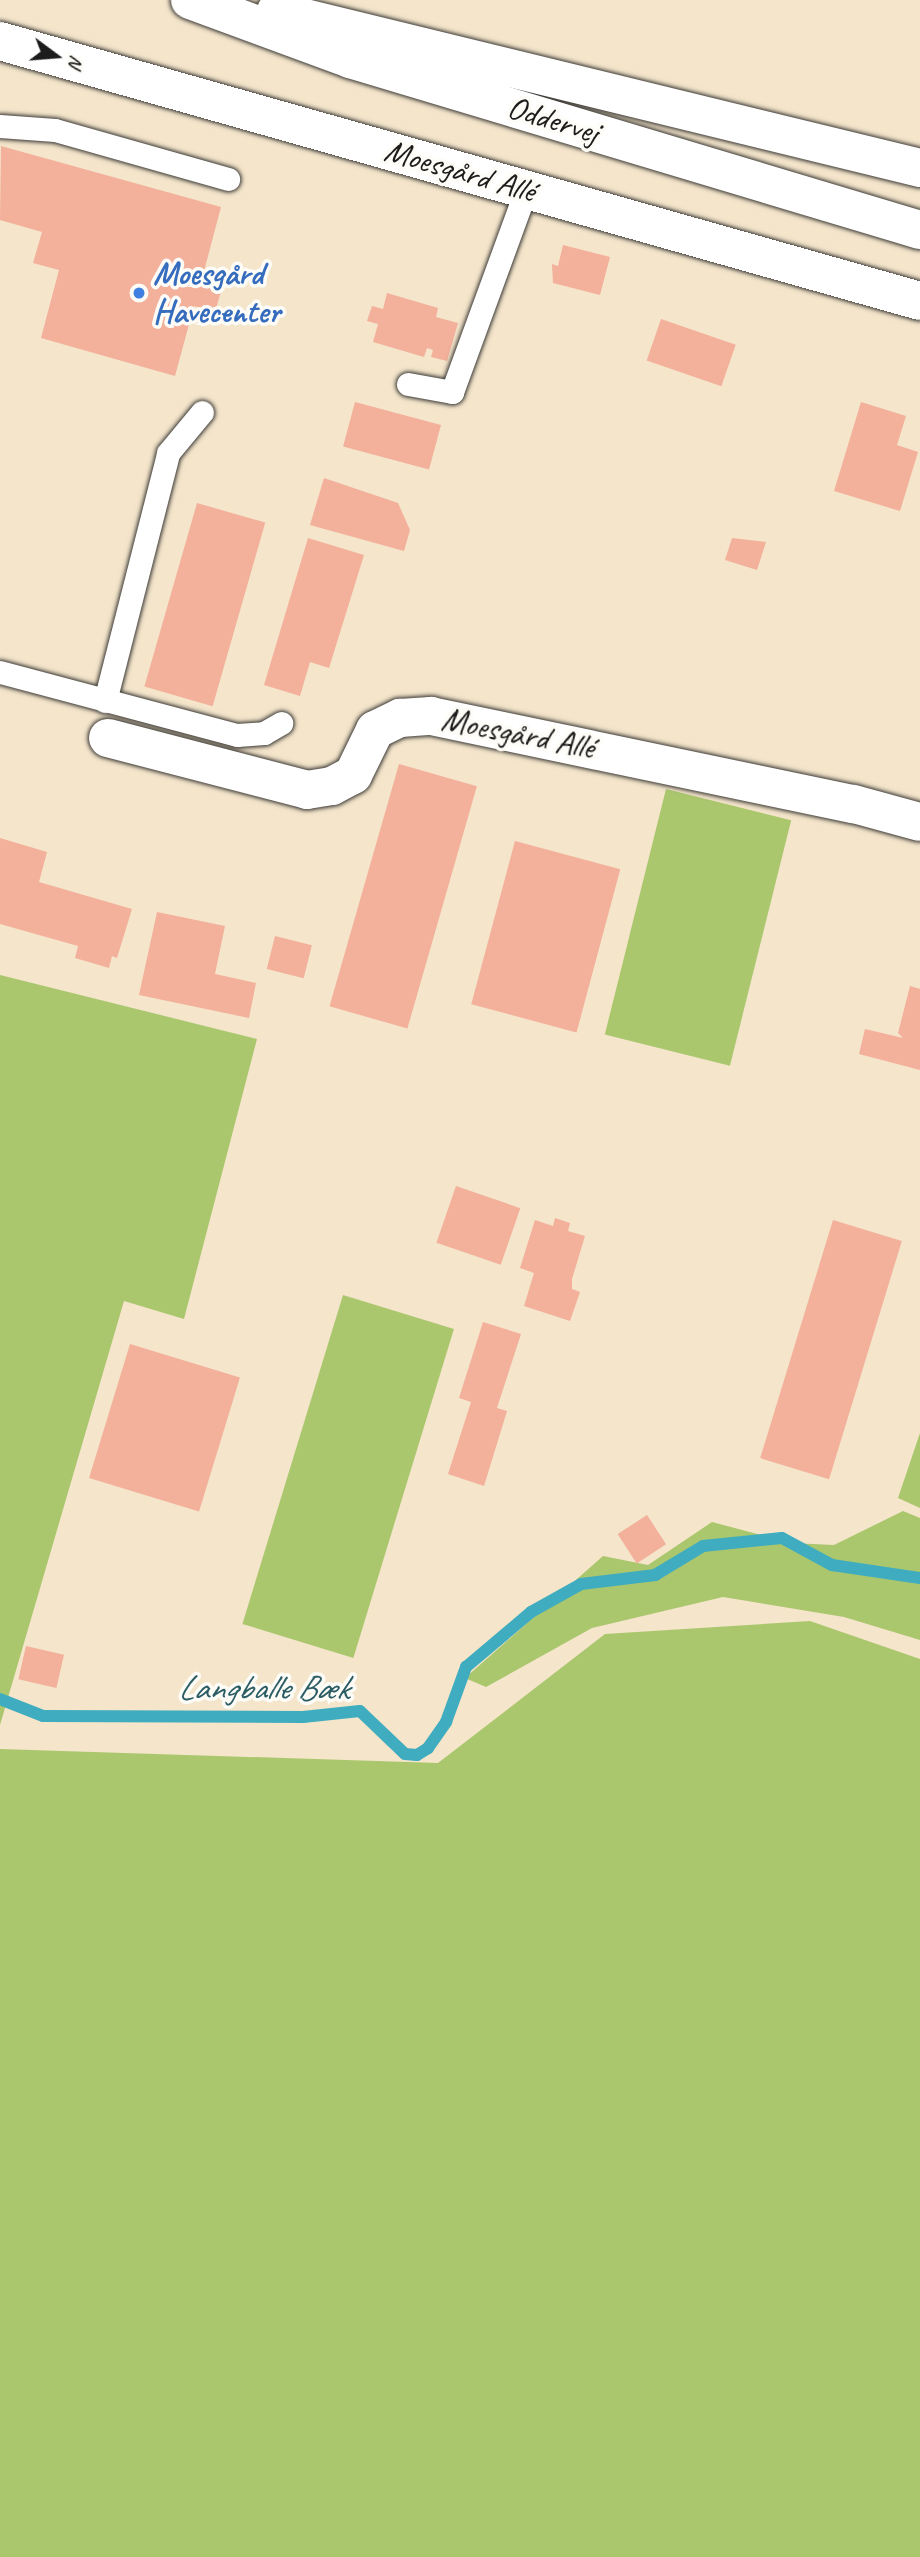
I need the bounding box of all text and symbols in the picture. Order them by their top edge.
north arrow [21,21,91,91]
text: N [63,53,89,71]
street label: Oddervej [503,87,603,153]
street label: Moesgård Allé [380,131,540,211]
place label: Moesgård Havecenter [153,254,280,332]
marker: Moesgård Havecenter [131,285,147,301]
street label: Moesgård Allé [438,700,598,768]
water label: Langballe Bæk [178,1667,348,1709]

